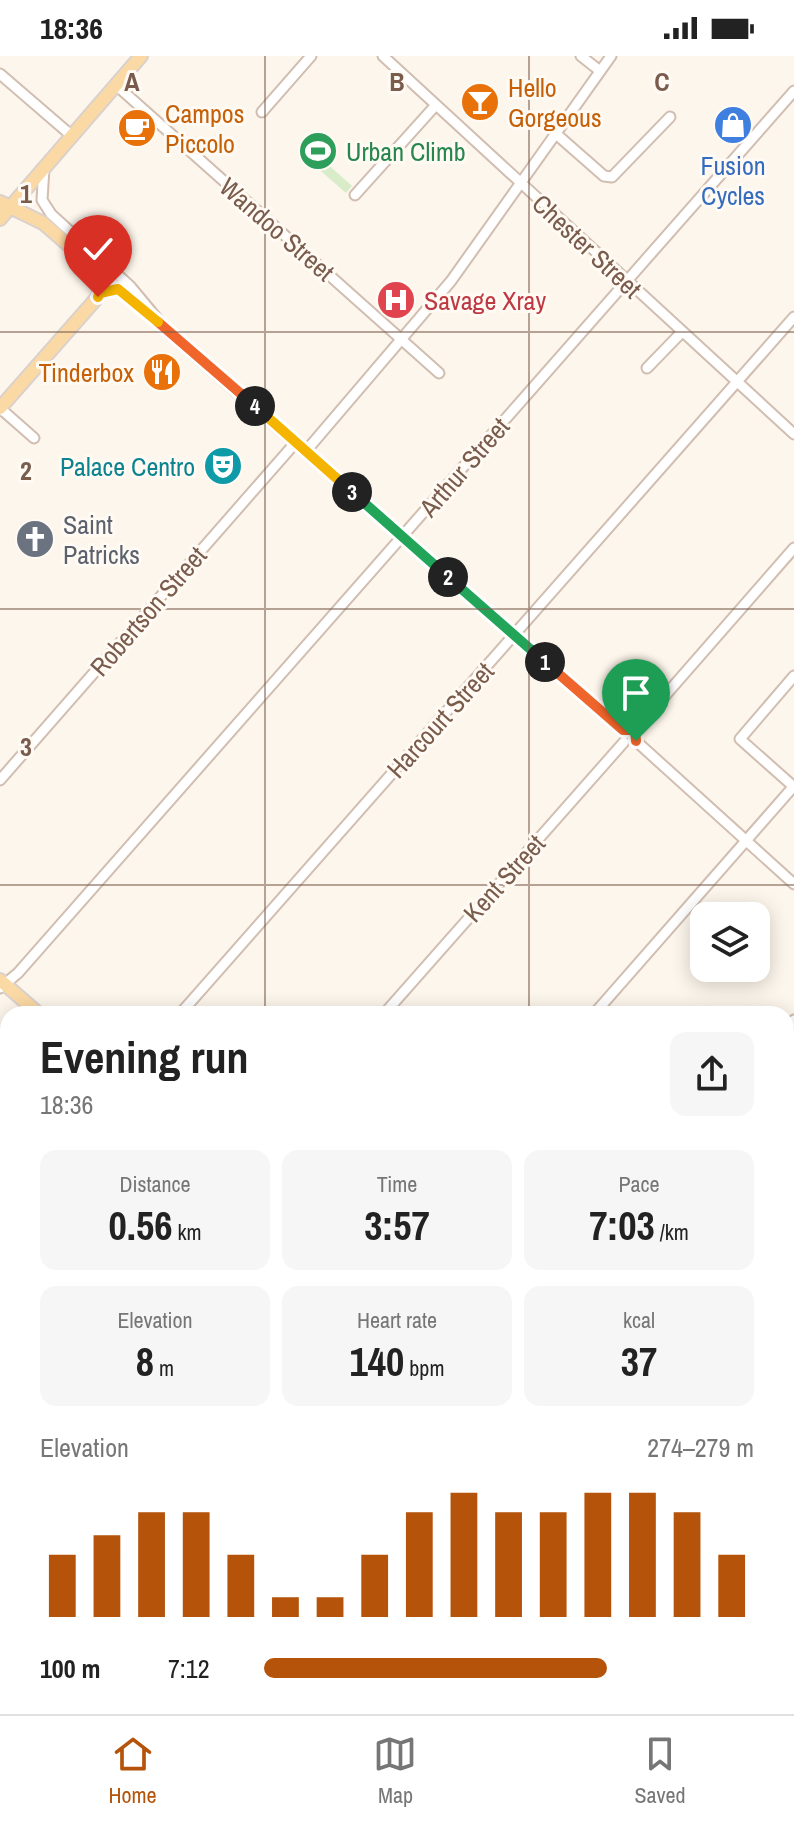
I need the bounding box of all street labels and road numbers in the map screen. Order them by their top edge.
street label: Wandoo Street [212,169,342,289]
street label: Chester Street [525,186,649,306]
street label: Arthur Street [410,410,517,525]
street label: Robertson Street [82,539,214,683]
street label: Harcourt Street [379,655,501,785]
street label: Kent Street [455,827,553,929]

